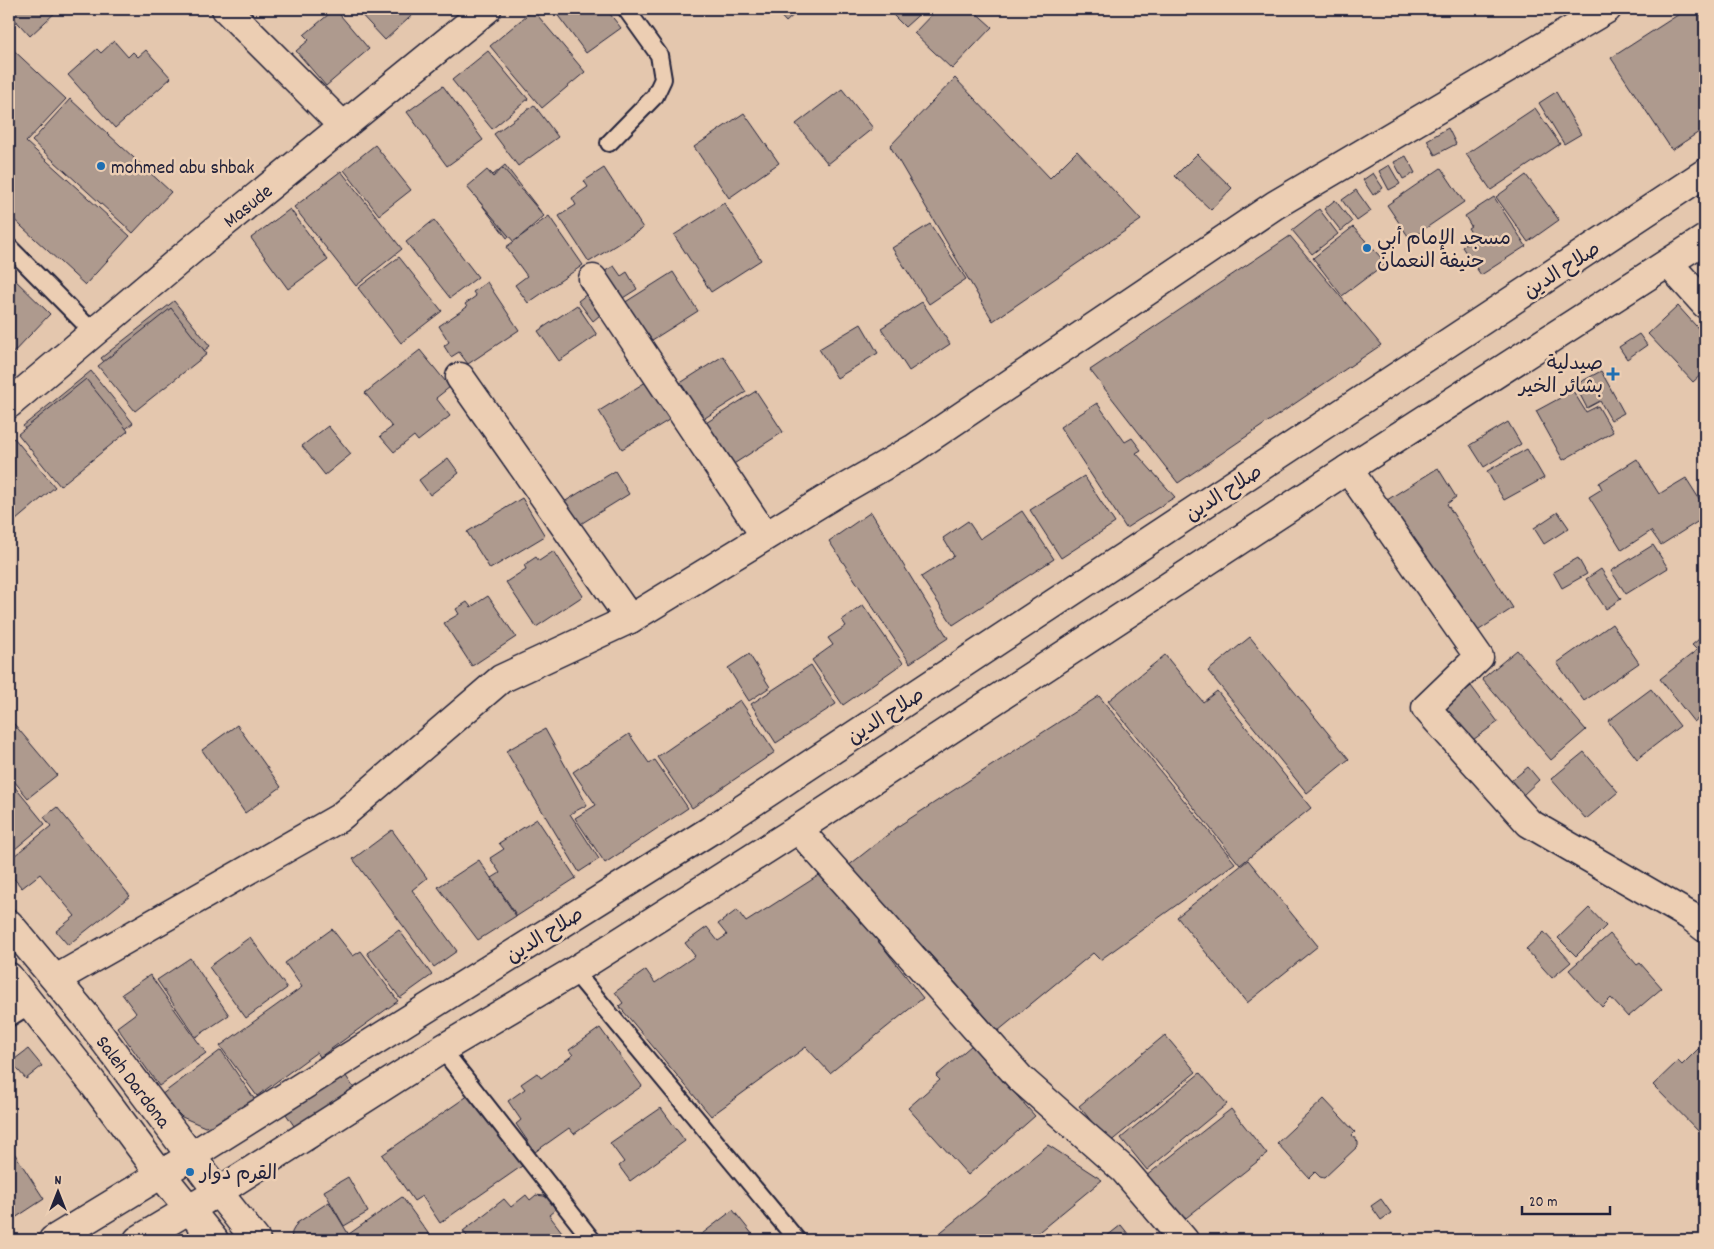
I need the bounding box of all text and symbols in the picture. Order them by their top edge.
place label: mohmed abu shbak [111,155,254,183]
marker: mohmed abu shbak [95,160,107,172]
street label: Masude [218,179,280,236]
place label: مسجد الإمام أبي حنيفة النعمان [1377,226,1511,277]
street label: صلاح الدين [1519,236,1607,307]
marker: مسجد الإمام أبي حنيفة النعمان [1361,242,1373,254]
place label: صيدلية بشائر الخير [1517,351,1603,402]
marker: صيدلية بشائر الخير [1607,368,1619,380]
street label: صلاح الدين [1181,459,1269,530]
street label: صلاح الدين [843,682,931,753]
street label: صلاح الدين [501,902,590,971]
street label: Saleh Dardona [87,1031,176,1135]
place label: القرم دوار [198,1161,277,1189]
north arrow [32,1166,82,1216]
marker: القرم دوار [184,1166,196,1178]
text: N [55,1171,62,1191]
scale bar [1522,1184,1609,1216]
text: 20 m [1529,1192,1557,1214]

